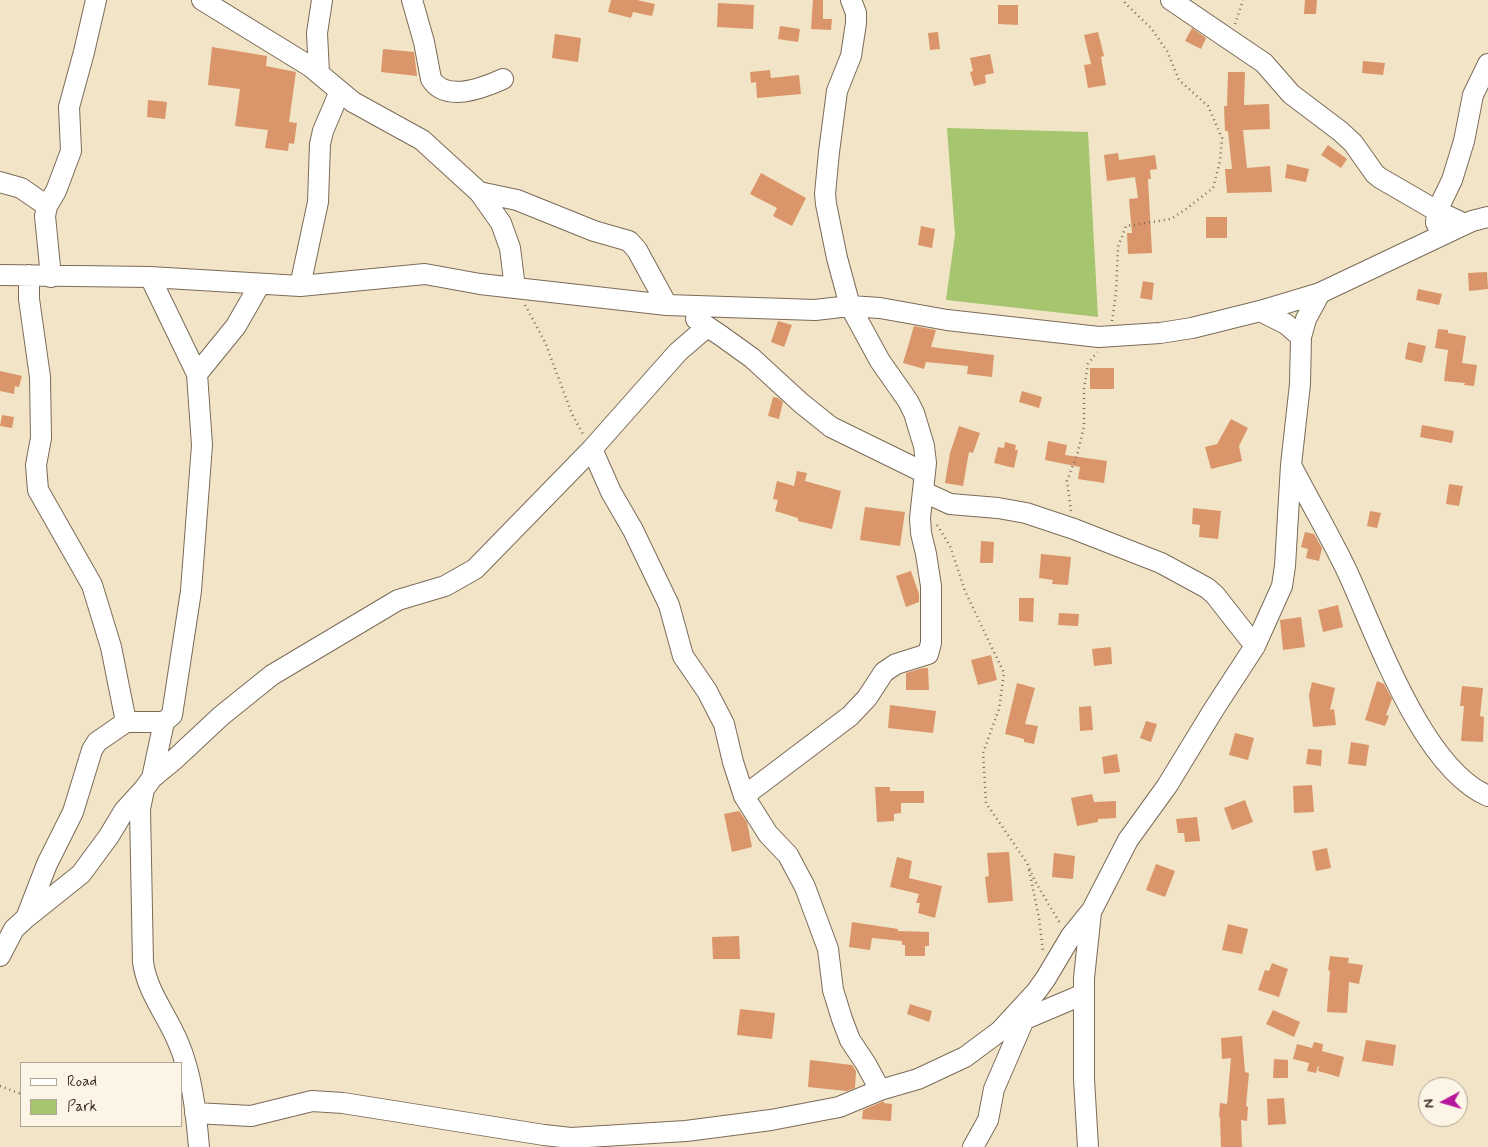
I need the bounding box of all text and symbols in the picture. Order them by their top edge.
legend [20,1062,182,1127]
text: Road [67,1072,97,1092]
north arrow [1418,1077,1468,1127]
text: Park [67,1097,97,1117]
text: N [1420,1098,1439,1109]

